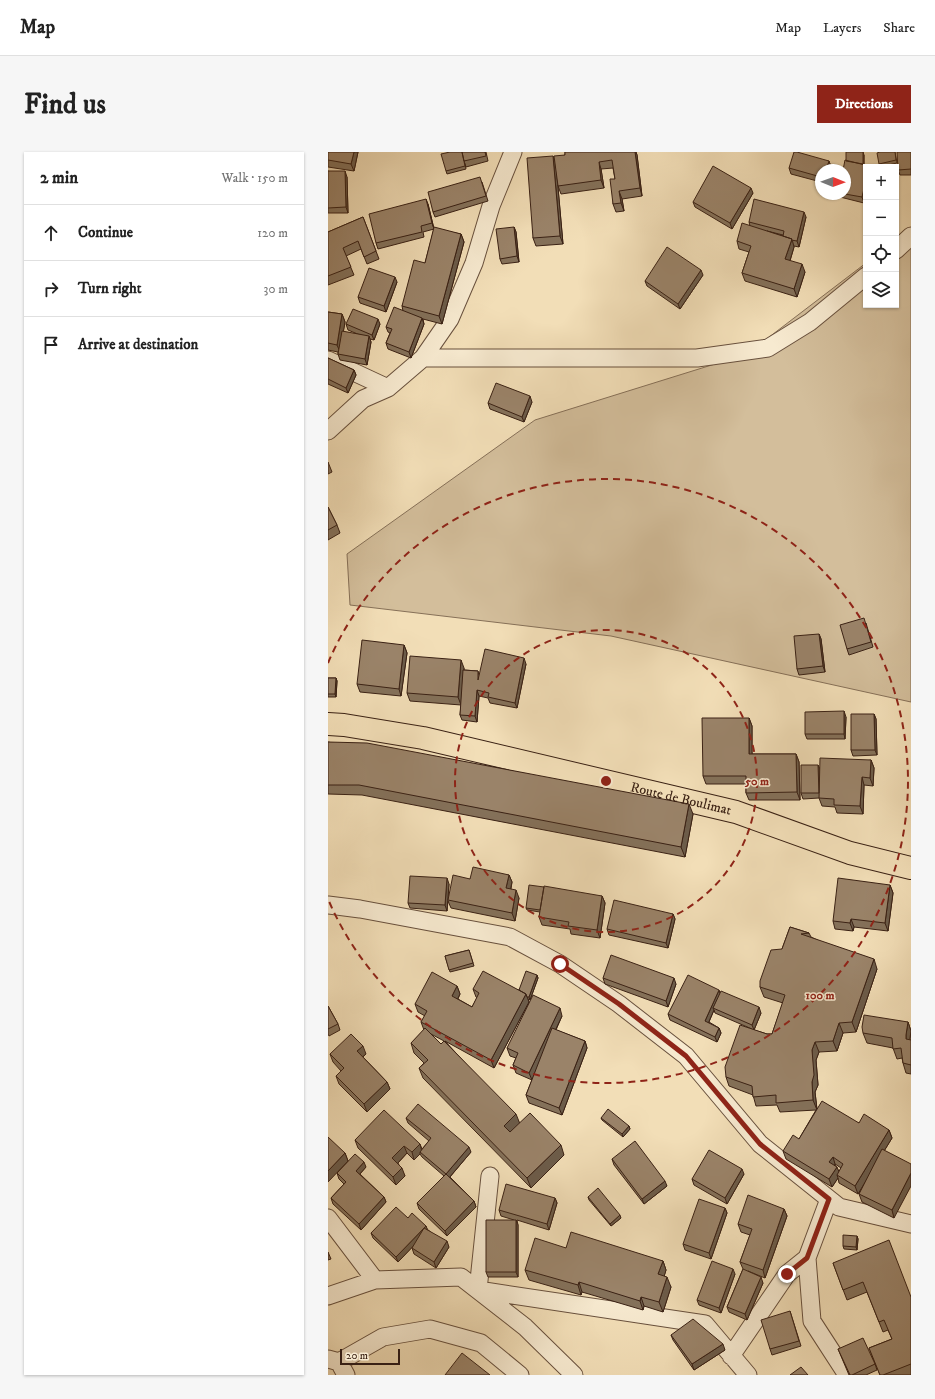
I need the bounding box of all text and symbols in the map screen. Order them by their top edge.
text: Map [20,16,55,39]
text: Map [775,19,801,37]
text: Layers [823,19,861,37]
text: Share [883,19,915,37]
button: Directions [817,85,911,123]
text: Find us [24,87,106,122]
north arrow [815,164,851,200]
map controls [863,164,899,308]
button: + [863,164,899,200]
text: 2 min [40,167,78,189]
text: Walk · 150 m [222,170,288,186]
button: − [863,200,899,236]
icon: ahead [40,222,62,244]
text: Continue [78,223,133,242]
text: 120 m [257,225,288,241]
button: locate [863,236,899,272]
button: layers [863,272,899,308]
icon: right [40,278,62,300]
text: Turn right [78,279,141,298]
text: 30 m [264,281,288,297]
icon: arrive [40,334,62,356]
text: Arrive at destination [78,335,198,354]
centre of rings [599,774,613,788]
text: 50 m [744,774,769,789]
street label: Route de Boulimat [629,778,734,820]
route start [551,955,569,973]
text: 100 m [806,988,834,1003]
route end [778,1265,796,1283]
scale bar [340,1347,400,1366]
text: 20 m [346,1349,368,1363]

